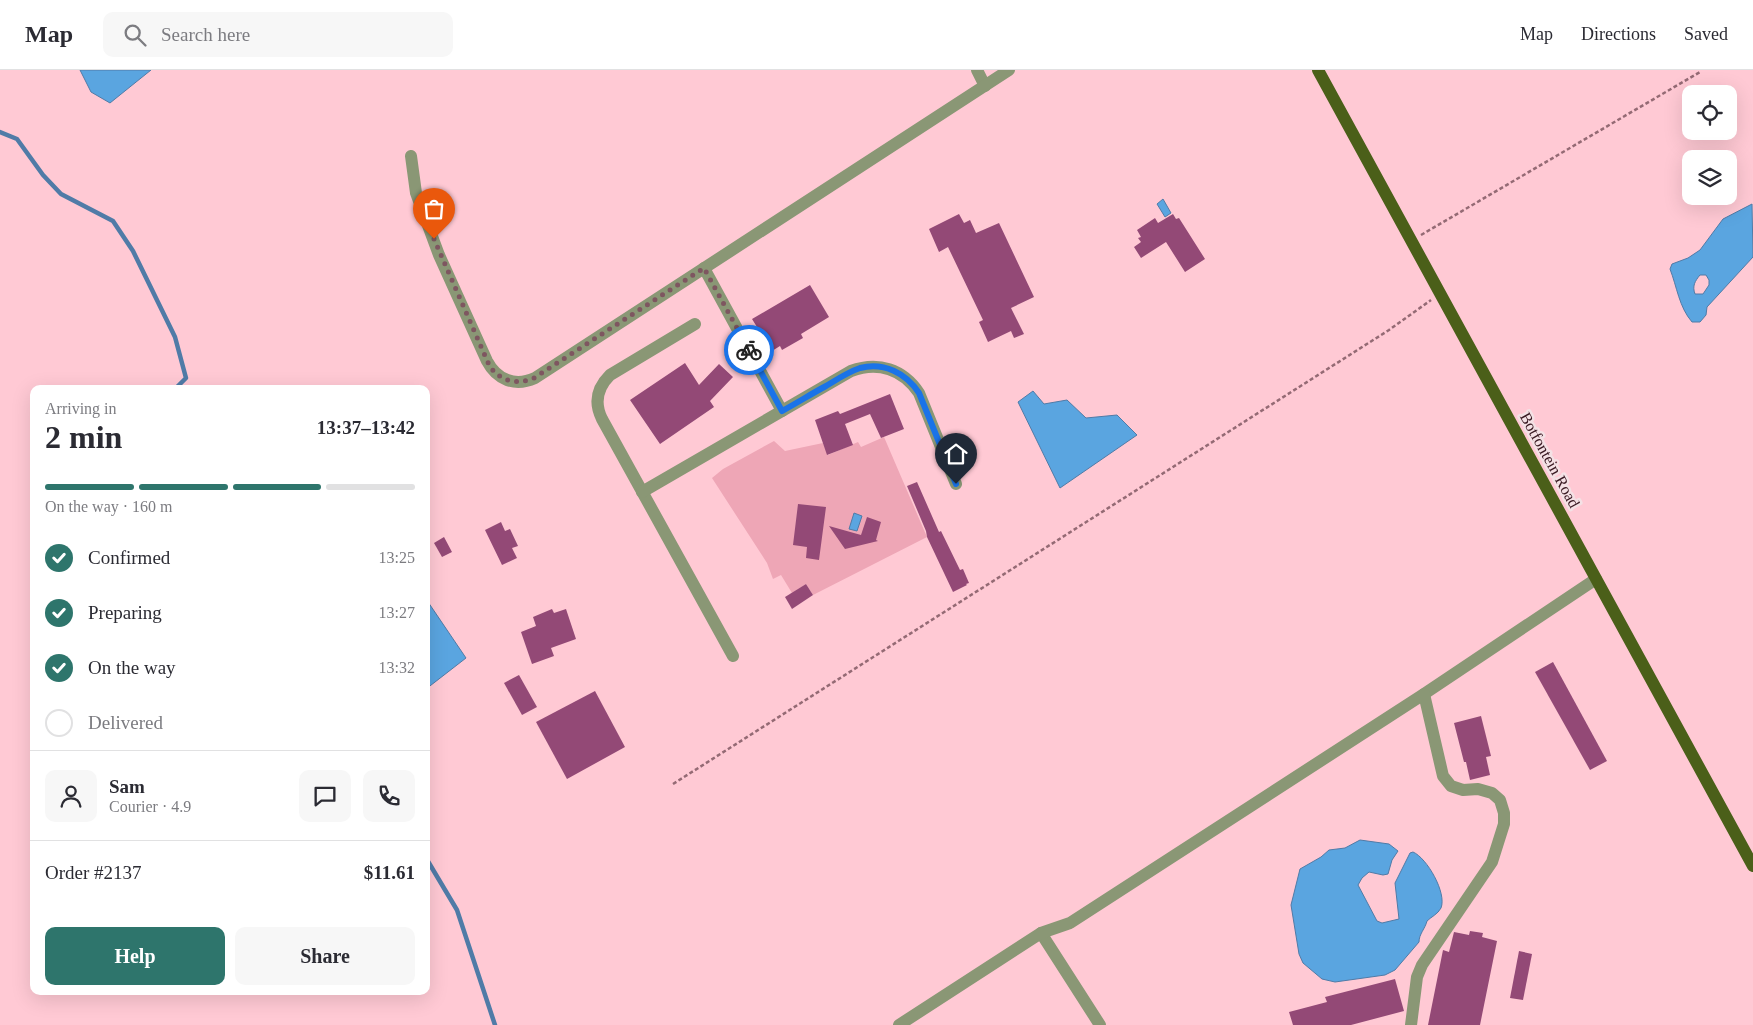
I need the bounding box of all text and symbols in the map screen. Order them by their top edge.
search box [103,12,453,57]
text: Map [25,21,73,47]
icon: search [121,21,149,49]
text: Search here [161,24,250,45]
text: Map [1520,24,1553,44]
text: Directions [1581,24,1656,44]
text: Saved [1684,24,1728,44]
map controls [1682,85,1737,205]
button: locate [1682,85,1737,140]
button: layers [1682,150,1737,205]
pin [413,188,455,239]
icon: bag [420,195,448,223]
courier [724,325,774,375]
icon: bike [735,336,763,364]
text: Arriving in [45,400,117,417]
street label: Botfontein Road [1517,409,1583,511]
text: 13:37–13:42 [317,417,415,438]
text: 2 min [45,419,122,455]
pin [935,433,977,484]
icon: home [942,440,970,468]
text: On the way · 160 m [45,498,173,515]
icon: check [45,544,73,572]
text: Confirmed [88,547,170,568]
text: 13:25 [379,549,415,566]
icon: check [45,599,73,627]
text: Preparing [88,602,162,623]
text: 13:27 [379,604,415,621]
icon: check [45,654,73,682]
text: On the way [88,657,176,678]
text: 13:32 [379,659,415,676]
text: Delivered [88,712,163,733]
button: person [45,770,97,822]
button: chat [299,770,351,822]
button: phone [363,770,415,822]
text: Sam [109,776,145,797]
text: Courier · 4.9 [109,798,191,815]
text: Order #2137 [45,862,142,883]
text: $11.61 [364,862,415,883]
button: Help [45,927,225,985]
button: Share [235,927,415,985]

